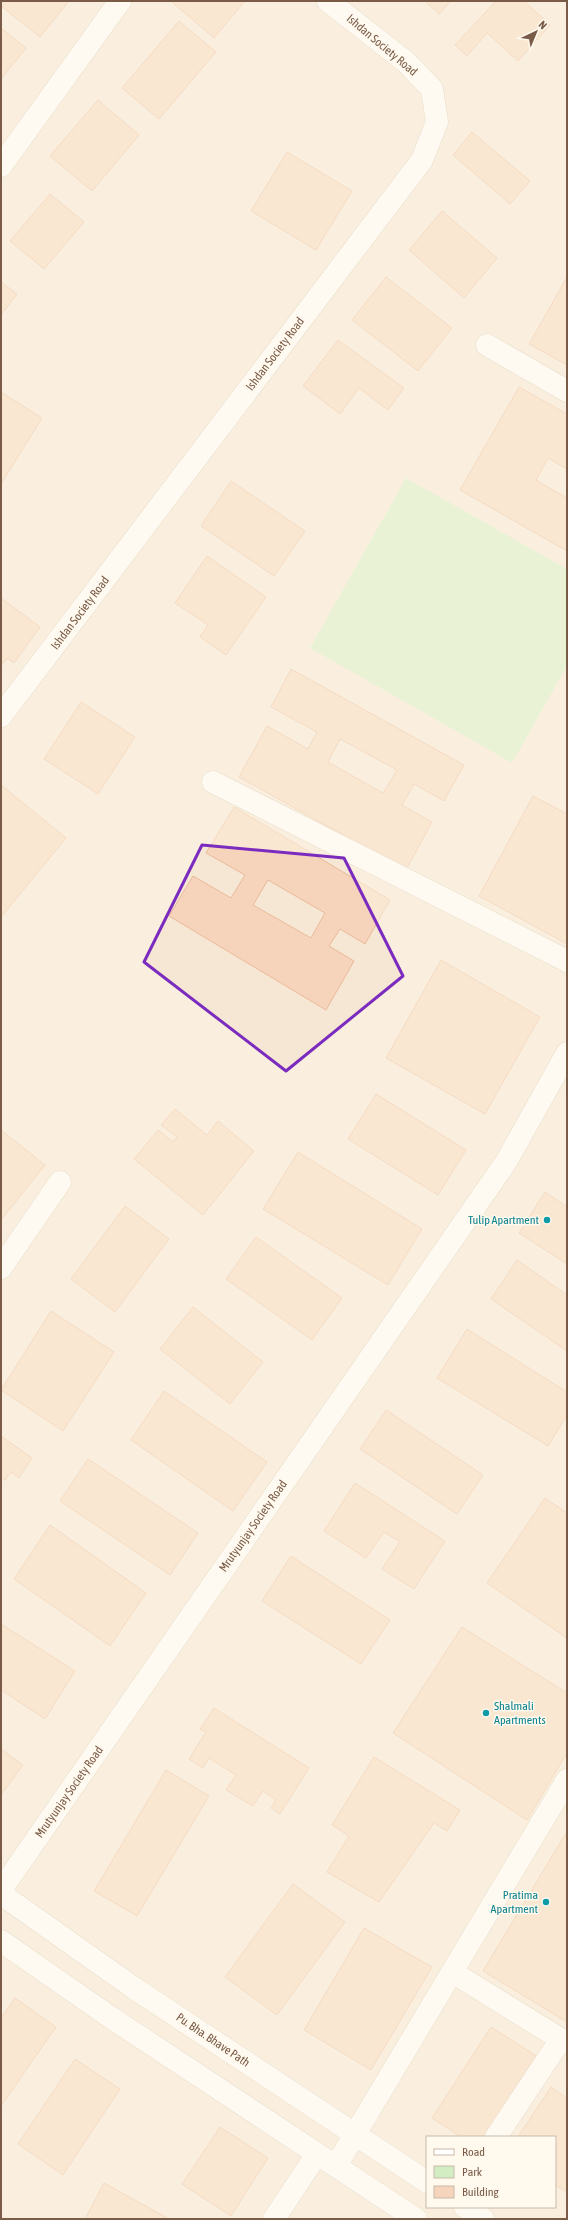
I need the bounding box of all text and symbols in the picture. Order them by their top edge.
street label: Ishdan Society Road [344,11,420,79]
north arrow [516,12,556,52]
text: N [536,18,549,31]
street label: Ishdan Society Road [243,315,307,393]
street label: Ishdan Society Road [48,574,112,652]
place label: Tulip Apartment [468,1213,540,1227]
marker: Tulip Apartment [542,1215,552,1225]
street label: Mrutyunjay Society Road [216,1478,290,1574]
place label: Shalmali Apartments [494,1699,546,1727]
marker: Shalmali Apartments [481,1708,491,1718]
street label: Mrutyunjay Society Road [32,1744,106,1840]
place label: Pratima Apartment [491,1888,539,1916]
marker: Pratima Apartment [541,1897,551,1907]
street label: Pu. Bha. Bhave Path [174,2010,252,2070]
legend [426,2136,556,2208]
text: Road [462,2145,485,2159]
text: Park [462,2165,483,2179]
text: Building [462,2185,500,2199]

